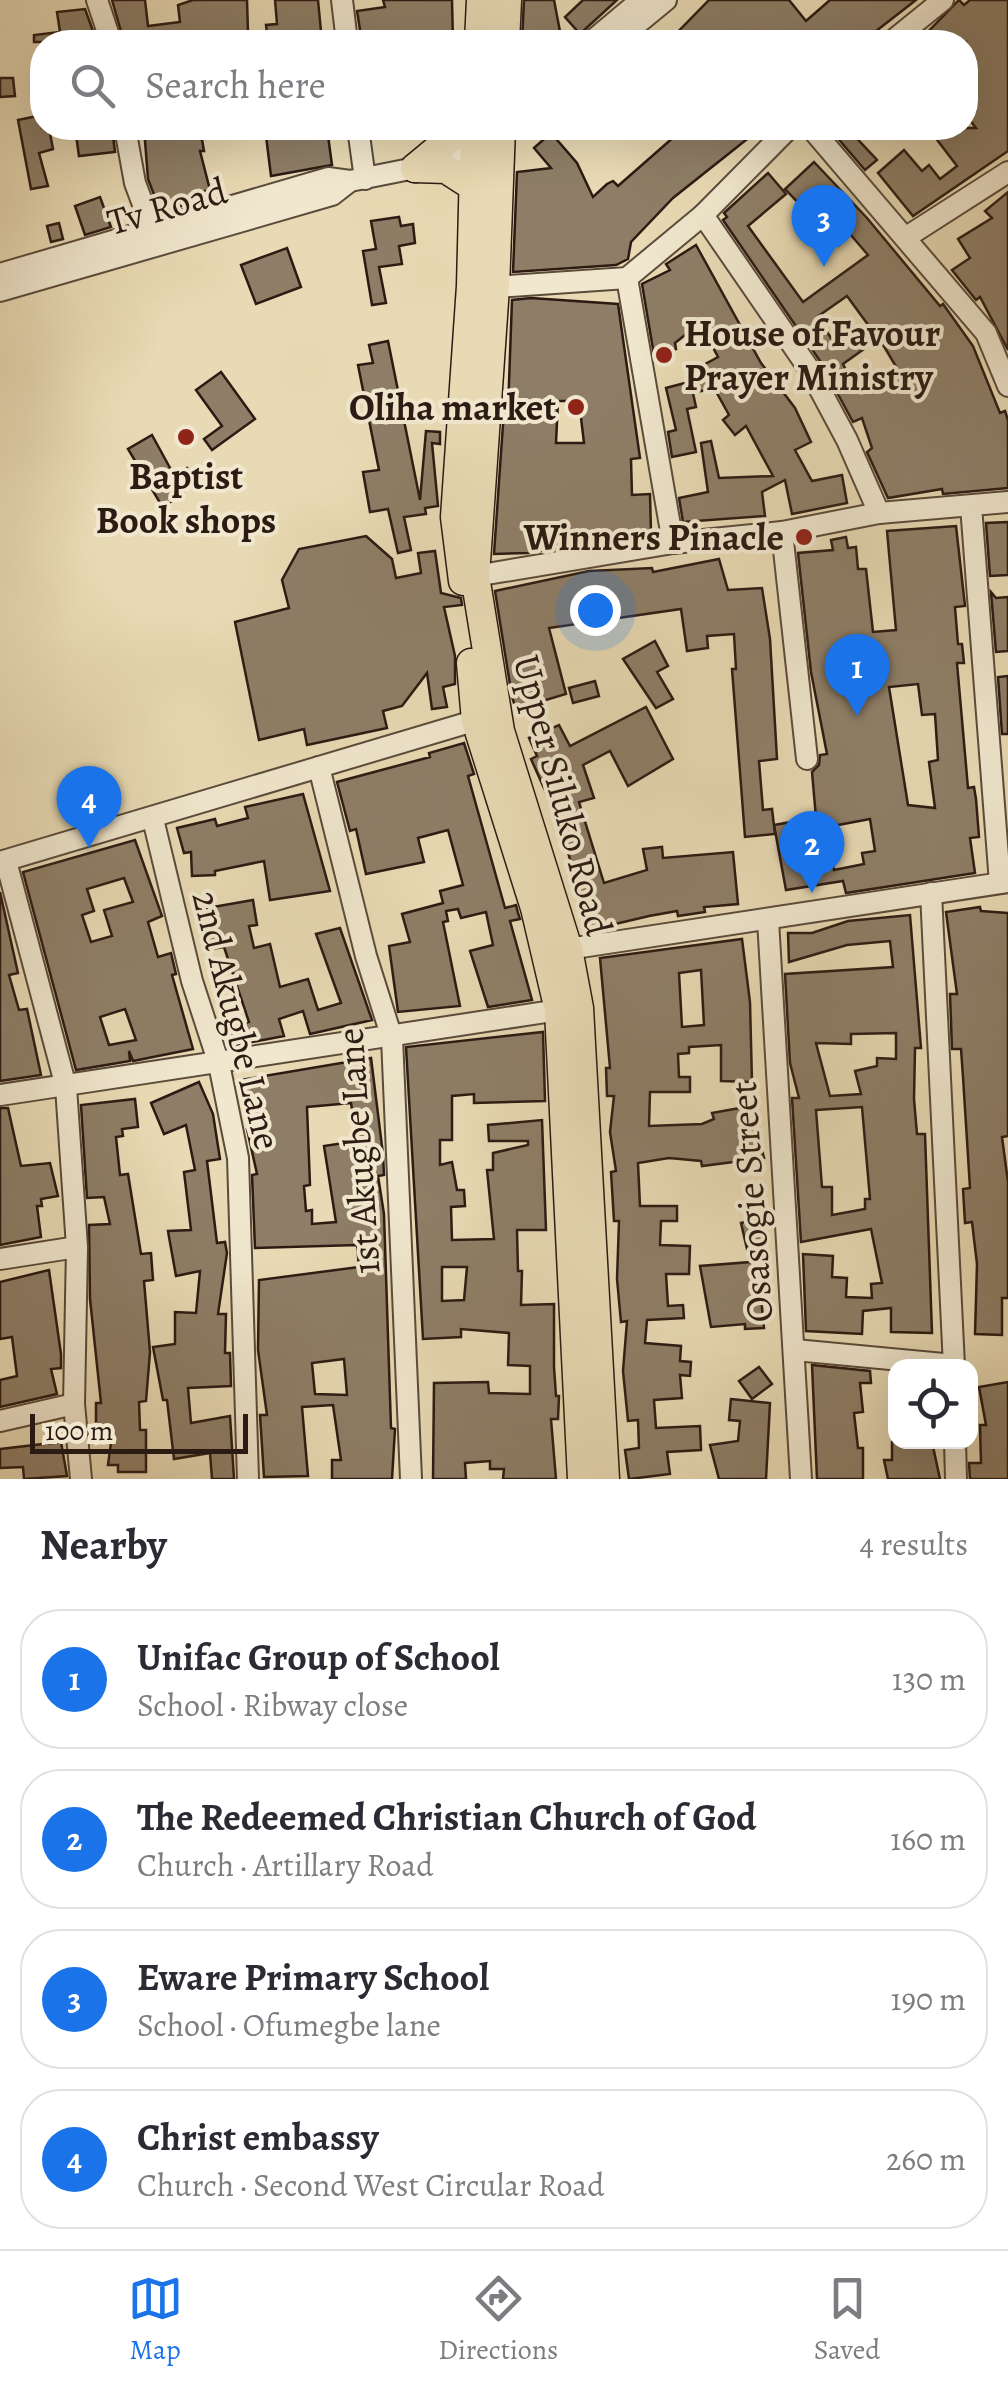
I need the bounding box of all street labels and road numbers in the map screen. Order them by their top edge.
street label: Tv Road [101,164,234,248]
street label: Upper Siluko Road [501,649,626,942]
street label: 2nd Akugbe Lane [180,885,294,1155]
street label: 1st Akugbe Lane [323,1026,393,1276]
street label: Osasogie Street [717,1080,785,1324]

